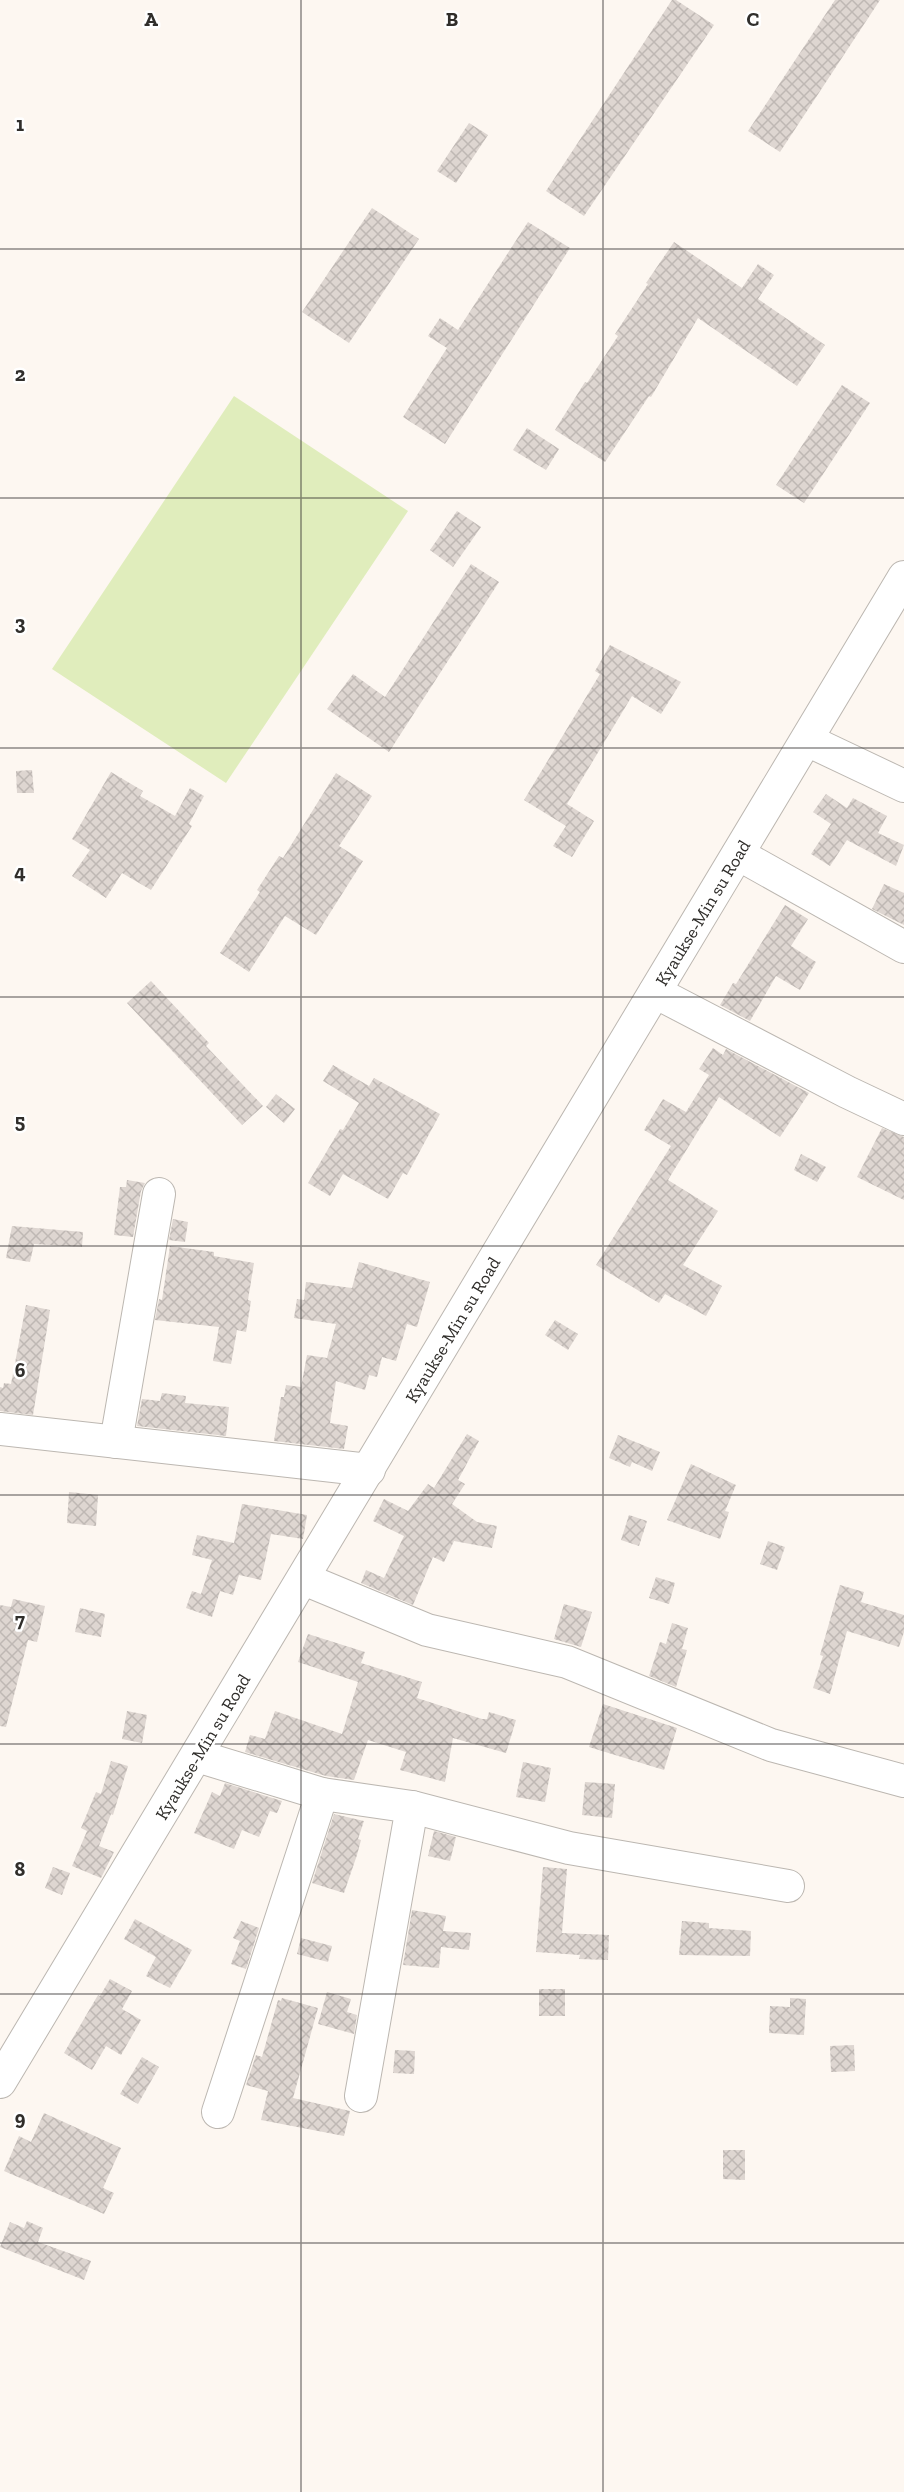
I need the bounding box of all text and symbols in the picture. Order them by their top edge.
text: A [144,7,158,31]
text: B [446,7,458,31]
text: C [747,7,760,31]
text: 1 [16,112,24,136]
text: 2 [15,362,26,386]
text: 3 [15,611,26,635]
street label: Kyaukse-Min su Road [651,836,755,990]
text: 4 [14,860,26,884]
text: 5 [15,1109,25,1133]
street label: Kyaukse-Min su Road [401,1253,505,1407]
text: 6 [15,1358,26,1382]
text: 7 [15,1608,25,1632]
street label: Kyaukse-Min su Road [151,1670,255,1824]
text: 8 [15,1857,26,1881]
text: 9 [15,2106,26,2130]

